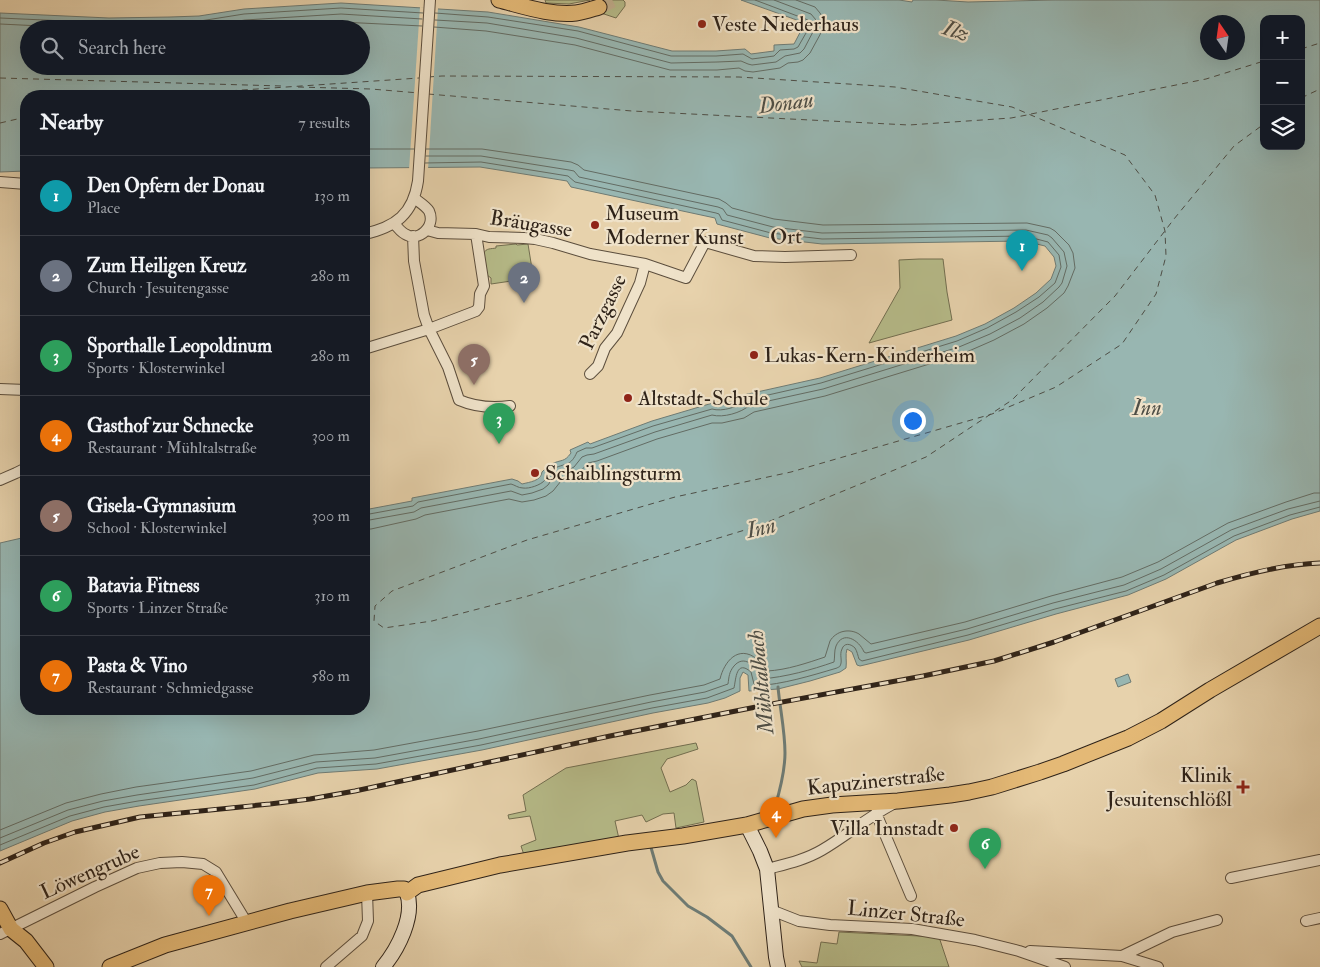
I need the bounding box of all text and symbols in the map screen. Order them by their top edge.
place label: Veste Niederhaus [712,11,859,38]
water label: Ilz [938,13,973,48]
north arrow [1200,15,1245,60]
map controls [1260,15,1305,150]
button: + [1260,15,1305,60]
marker: Veste Niederhaus [696,18,708,30]
search box [20,20,370,75]
icon: search [38,34,66,62]
text: Search here [78,36,166,60]
button: − [1260,60,1305,105]
water label: Donau [756,86,815,120]
button: layers [1260,105,1305,150]
text: Nearby [40,109,103,136]
text: 7 results [298,113,350,133]
text: Den Opfern der Donau [87,174,265,198]
text: 1 [53,186,59,206]
text: 130 m [314,186,350,206]
text: Place [87,198,120,218]
place label: Museum Moderner Kunst [605,200,744,251]
street label: Bräugasse [488,204,574,244]
marker: Museum Moderner Kunst [589,219,601,231]
street label: Ort [770,223,802,251]
pin: 1 [1006,230,1038,271]
text: Zum Heiligen Kreuz [87,254,246,278]
pin: 2 [508,262,540,303]
text: 2 [52,266,60,286]
text: 280 m [310,266,350,286]
street label: Parzgasse [573,270,633,354]
text: Church · Jesuitengasse [87,278,229,298]
text: Sporthalle Leopoldinum [87,334,272,358]
place label: Lukas-Kern-Kinderheim [764,342,975,369]
pin: 5 [458,344,490,385]
text: 3 [53,346,59,366]
text: 280 m [310,346,350,366]
marker: Lukas-Kern-Kinderheim [748,349,760,361]
text: Sports · Klosterwinkel [87,358,225,378]
place label: Altstadt-Schule [637,385,768,412]
marker: Altstadt-Schule [622,392,634,404]
water label: Inn [1131,394,1162,422]
pin: 3 [483,403,515,444]
your location [900,408,926,434]
text: Gasthof zur Schnecke [87,414,253,438]
text: 4 [52,426,60,446]
text: 300 m [312,426,350,446]
text: Restaurant · Mühltalstraße [87,438,257,458]
place label: Schaiblingsturm [545,460,682,487]
marker: Schaiblingsturm [529,467,541,479]
text: Gisela-Gymnasium [87,494,236,518]
text: 5 [52,506,60,526]
text: 300 m [312,506,350,526]
water label: Inn [743,511,778,545]
text: School · Klosterwinkel [87,518,227,538]
text: Batavia Fitness [87,574,200,598]
text: 6 [52,586,60,606]
text: 310 m [314,586,350,606]
text: Sports · Linzer Straße [87,598,228,618]
water label: Mühltalbach [742,629,781,737]
text: Pasta & Vino [87,654,187,678]
text: 7 [52,666,60,686]
text: 580 m [311,666,350,686]
text: Restaurant · Schmiedgasse [87,678,253,698]
street label: Kapuzinerstraße [806,760,946,802]
place label: Klinik Jesuitenschlößl [1105,762,1233,813]
marker: Klinik Jesuitenschlößl [1236,780,1250,794]
pin: 4 [760,797,792,838]
place label: Villa Innstadt [830,815,944,842]
marker: Villa Innstadt [948,822,960,834]
pin: 6 [969,828,1001,869]
street label: Löwengrube [36,838,144,906]
pin: 7 [193,875,225,916]
street label: Linzer Straße [846,894,966,934]

